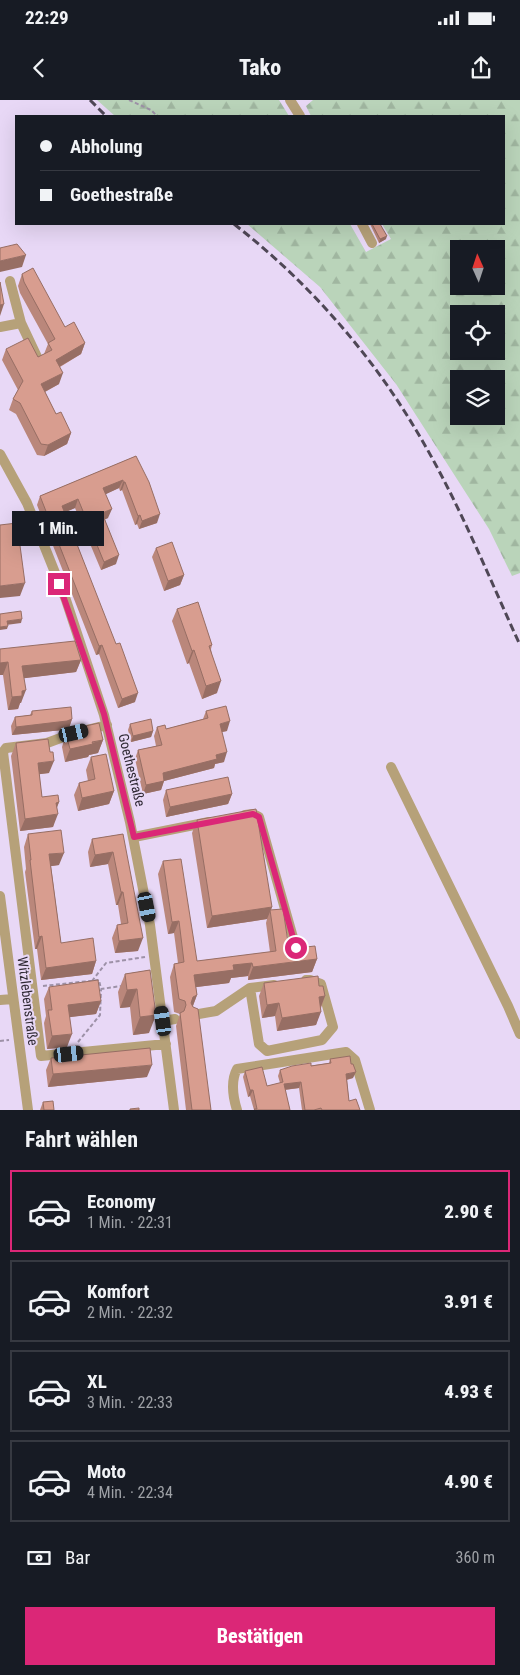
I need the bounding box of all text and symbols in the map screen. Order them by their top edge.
text: 22:29 [25,6,69,29]
icon: back [25,54,53,82]
icon: share [467,54,495,82]
text: Tako [239,55,281,80]
text: Abholung [70,135,143,158]
text: Goethestraße [70,183,173,206]
north arrow [450,240,505,295]
map controls [450,240,505,425]
button: locate [450,305,505,360]
button: layers [450,370,505,425]
callout: 1 Min. [13,512,105,546]
text: 1 Min. [38,519,78,538]
route end [48,573,70,595]
car [57,722,90,744]
street label: Goethestraße [115,732,149,808]
car [136,891,157,923]
route start [285,937,307,959]
street label: Witzlebenstraße [15,956,41,1047]
car [153,1005,172,1037]
car [53,1045,84,1063]
text: Fahrt wählen [25,1127,138,1152]
icon: car [27,1189,72,1234]
text: Economy [87,1190,156,1213]
text: 2.90 € [444,1200,493,1223]
text: 1 Min. · 22:31 [87,1213,173,1232]
icon: car [27,1279,72,1324]
text: Komfort [87,1280,149,1303]
text: 3.91 € [444,1290,493,1313]
text: 2 Min. · 22:32 [87,1303,173,1322]
icon: car [27,1369,72,1414]
text: XL [87,1370,107,1393]
text: 4.93 € [444,1380,493,1403]
text: 3 Min. · 22:33 [87,1393,173,1412]
icon: car [27,1459,72,1504]
text: Moto [87,1460,126,1483]
text: 4.90 € [444,1470,493,1493]
text: 4 Min. · 22:34 [87,1483,173,1502]
icon: cash [25,1544,53,1572]
text: Bar [65,1546,90,1569]
text: 360 m [456,1548,495,1567]
button: Bestätigen [25,1607,495,1665]

